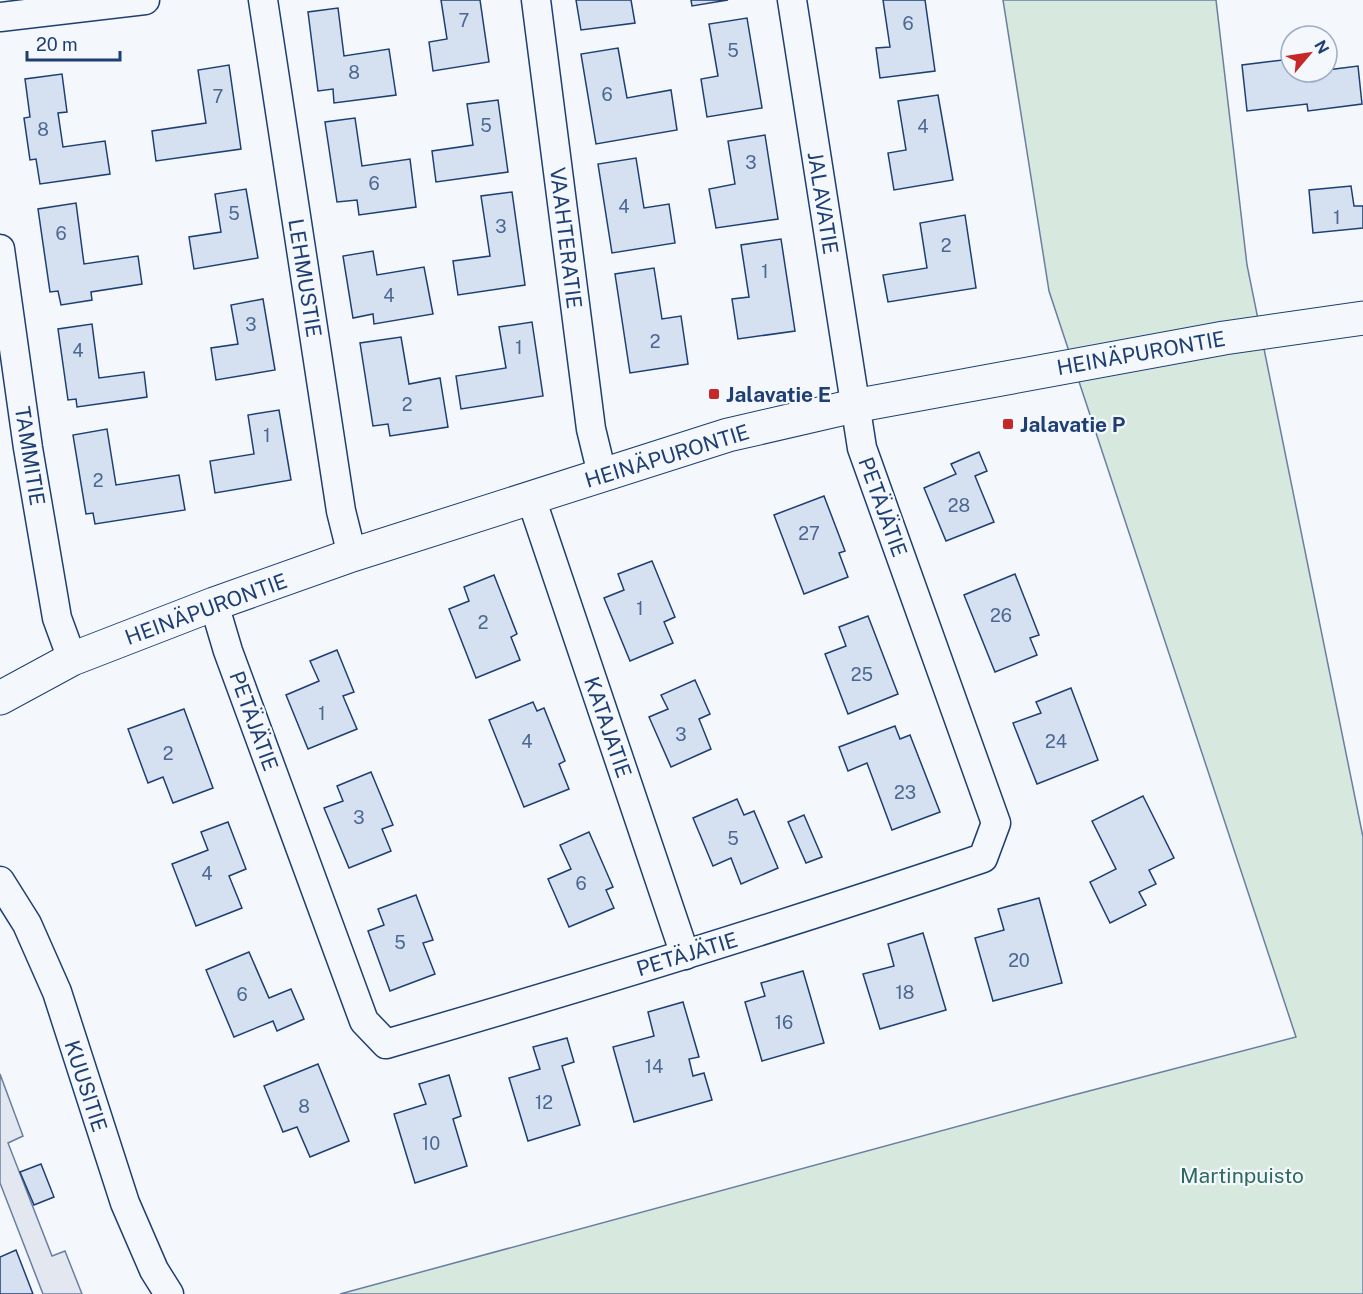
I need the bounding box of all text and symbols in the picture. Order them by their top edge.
house number: 7 [459,10,469,31]
house number: 6 [902,13,914,34]
scale bar [27,24,120,62]
north arrow [1279,24,1339,84]
text: 20 m [36,34,78,55]
text: N [1310,37,1333,57]
house number: 5 [727,40,739,61]
house number: 8 [348,62,360,83]
house number: 6 [601,84,613,105]
house number: 7 [213,86,223,107]
house number: 5 [480,115,492,136]
house number: 4 [917,116,929,137]
house number: 8 [37,119,49,140]
street label: JALAVATIE [803,150,843,256]
house number: 3 [745,152,757,173]
street label: VAAHTERATIE [545,166,587,310]
house number: 6 [368,173,380,194]
house number: 4 [618,196,630,217]
house number: 5 [228,203,240,224]
house number: 1 [1333,207,1341,228]
house number: 3 [495,216,507,237]
street label: LEHMUSTIE [283,217,327,339]
house number: 6 [55,223,67,244]
house number: 2 [941,235,951,256]
house number: 1 [761,261,769,282]
house number: 4 [383,285,395,306]
house number: 3 [245,314,257,335]
street label: HEINÄPURONTIE [1055,326,1227,380]
house number: 2 [650,331,660,352]
house number: 1 [515,337,523,358]
house number: 4 [72,340,84,361]
place label: Jalavatie E [726,382,831,407]
marker: Jalavatie E [707,387,721,401]
house number: 2 [402,394,412,415]
street label: TAMMITIE [10,405,50,507]
place label: Jalavatie P [1020,412,1126,437]
marker: Jalavatie P [1001,417,1015,431]
street label: HEINÄPURONTIE [582,419,752,493]
house number: 1 [263,425,271,446]
street label: PETÄJÄTIE [853,454,913,560]
house number: 2 [93,470,103,491]
house number: 28 [948,495,970,516]
house number: 27 [798,523,820,544]
street label: HEINÄPURONTIE [122,568,290,650]
house number: 1 [636,598,644,619]
house number: 26 [990,605,1012,626]
house number: 2 [478,612,488,633]
house number: 25 [851,664,873,685]
street label: PETÄJÄTIE [224,668,284,774]
street label: KATAJATIE [579,673,637,781]
house number: 1 [318,703,326,724]
house number: 3 [675,724,687,745]
house number: 4 [521,731,533,752]
house number: 24 [1045,731,1067,752]
house number: 2 [163,743,173,764]
house number: 23 [894,782,916,803]
house number: 3 [353,807,365,828]
house number: 5 [727,828,739,849]
house number: 4 [201,863,213,884]
house number: 6 [575,873,587,894]
street label: PETÄJÄTIE [633,927,741,981]
house number: 5 [394,932,406,953]
house number: 20 [1008,950,1030,971]
house number: 18 [896,982,914,1003]
house number: 6 [236,984,248,1005]
house number: 16 [775,1012,793,1033]
street label: KUUSITIE [59,1037,113,1135]
house number: 14 [645,1056,663,1077]
house number: 12 [535,1092,553,1113]
house number: 8 [298,1096,310,1117]
house number: 10 [422,1133,440,1154]
park label: Martinpuisto [1180,1163,1304,1188]

